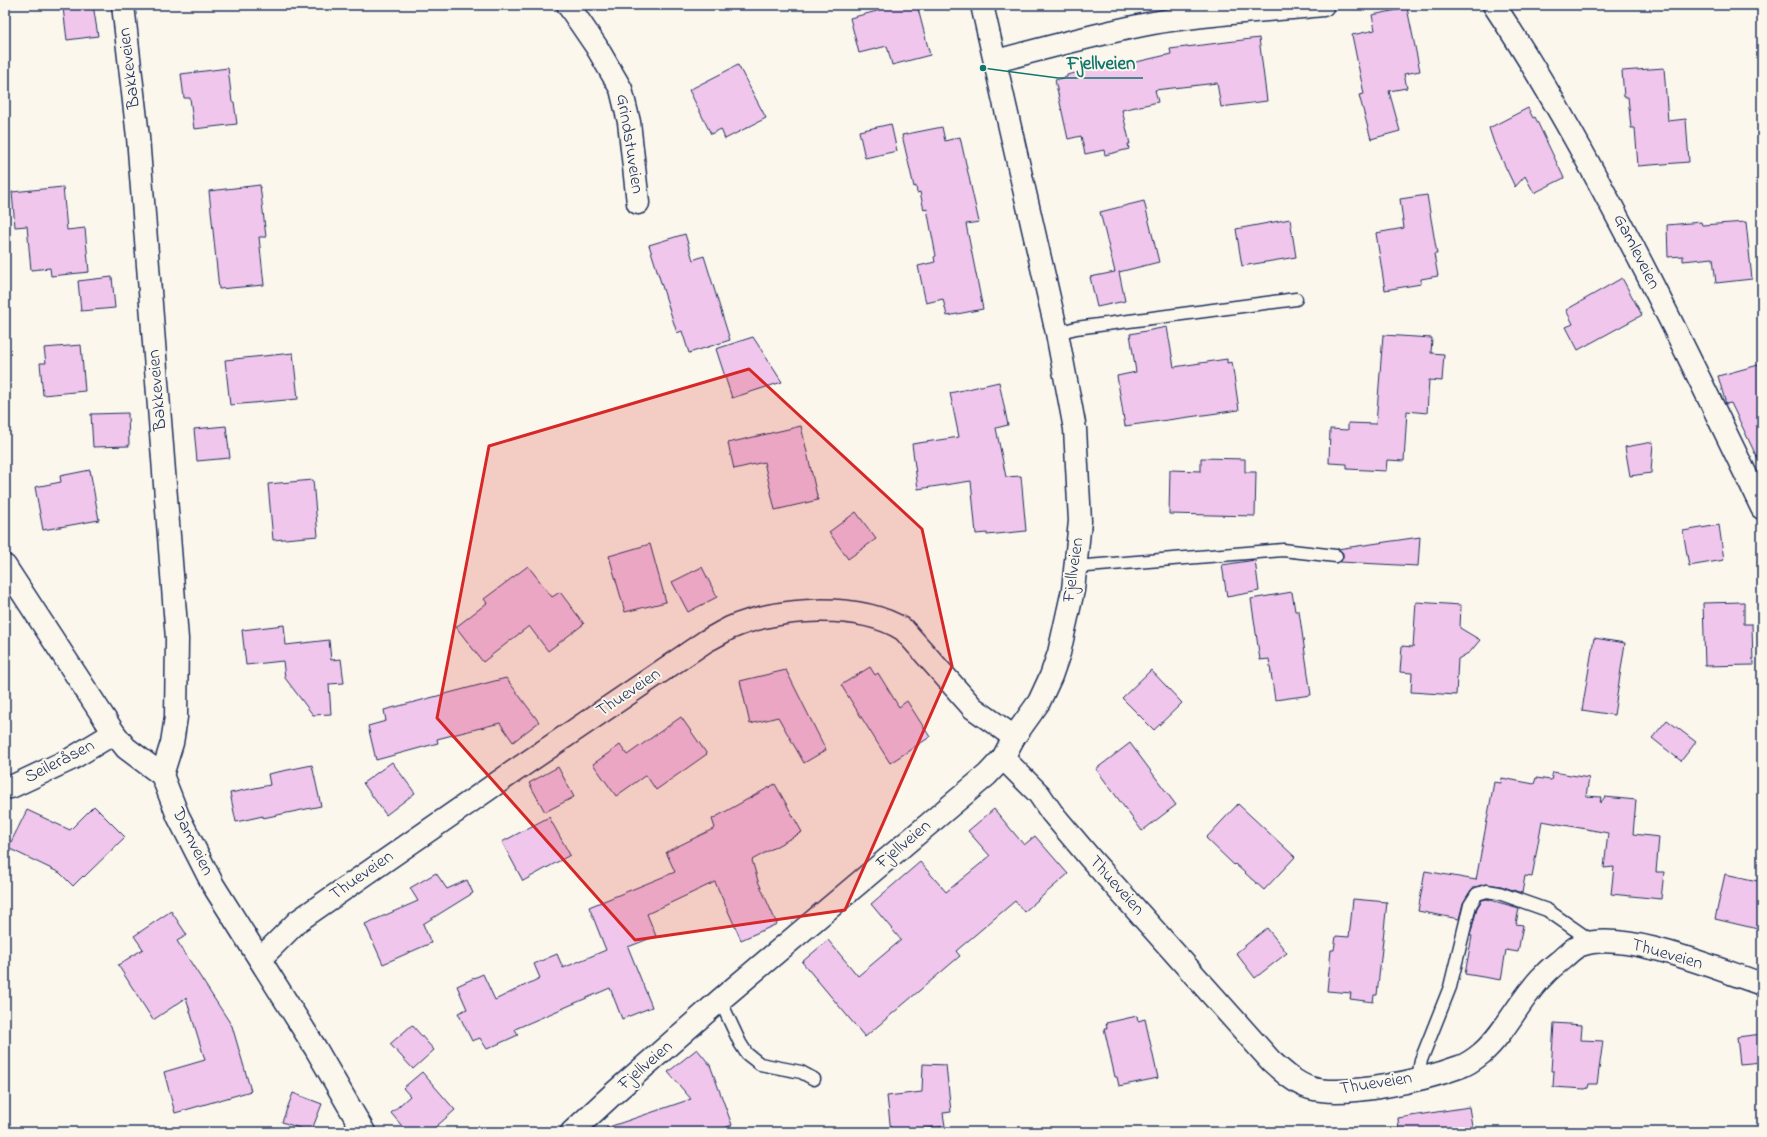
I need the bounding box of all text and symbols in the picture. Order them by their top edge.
street label: Bakkeveien [112,26,148,111]
callout: Fjellveien [1058,47,1143,78]
text: Fjellveien [1066,51,1135,78]
street label: Grindstuveien [608,92,650,196]
street label: Gamleveien [1606,210,1666,294]
street label: Bakkeveien [141,348,175,433]
street label: Fjellveien [1056,536,1091,605]
street label: Thueveien [592,662,667,724]
street label: Seileråsen [21,733,100,791]
street label: Damveien [164,803,220,880]
street label: Fjellveien [870,814,937,877]
street label: Thueveien [325,844,399,908]
street label: Thueveien [1082,850,1150,922]
street label: Thueveien [1628,932,1706,978]
street label: Fjellveien [612,1035,679,1098]
street label: Thueveien [1338,1065,1414,1103]

